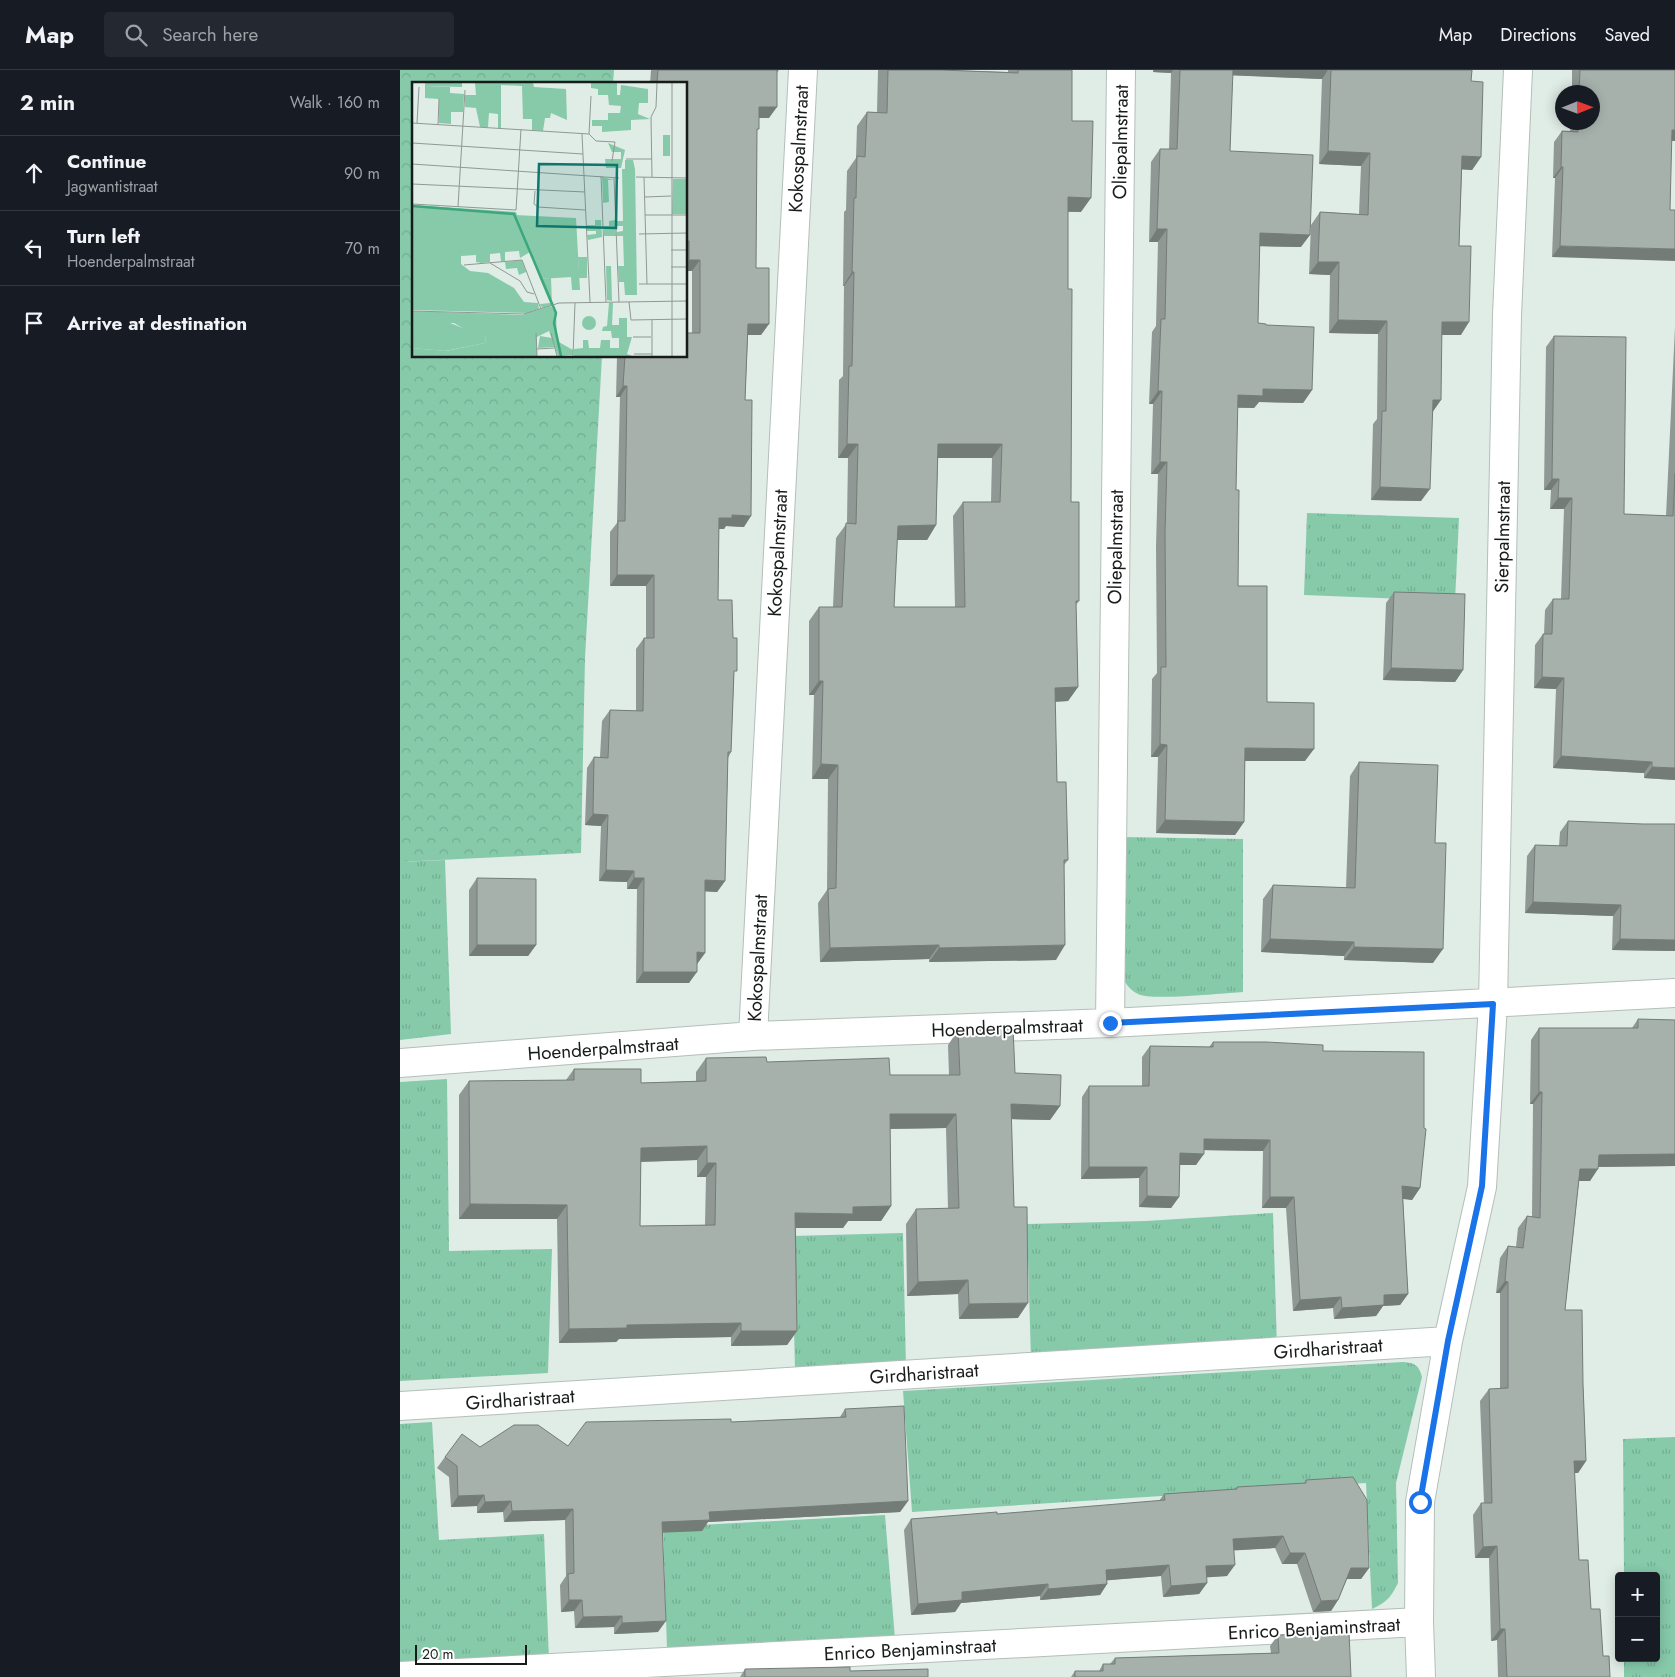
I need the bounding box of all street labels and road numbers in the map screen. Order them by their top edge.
street label: Kokospalmstraat [782,84,815,213]
street label: Oliepalmstraat [1106,84,1135,200]
street label: Sierpalmstraat [1488,480,1517,593]
street label: Kokospalmstraat [761,488,794,617]
street label: Oliepalmstraat [1101,489,1130,605]
street label: Kokospalmstraat [741,893,774,1022]
street label: Hoenderpalmstraat [931,1011,1084,1044]
street label: Hoenderpalmstraat [526,1030,680,1067]
street label: Girdharistraat [1273,1331,1384,1366]
street label: Girdharistraat [869,1356,980,1391]
street label: Girdharistraat [465,1382,576,1417]
street label: Enrico Benjaminstraat [1227,1610,1401,1646]
street label: Enrico Benjaminstraat [823,1631,997,1667]

